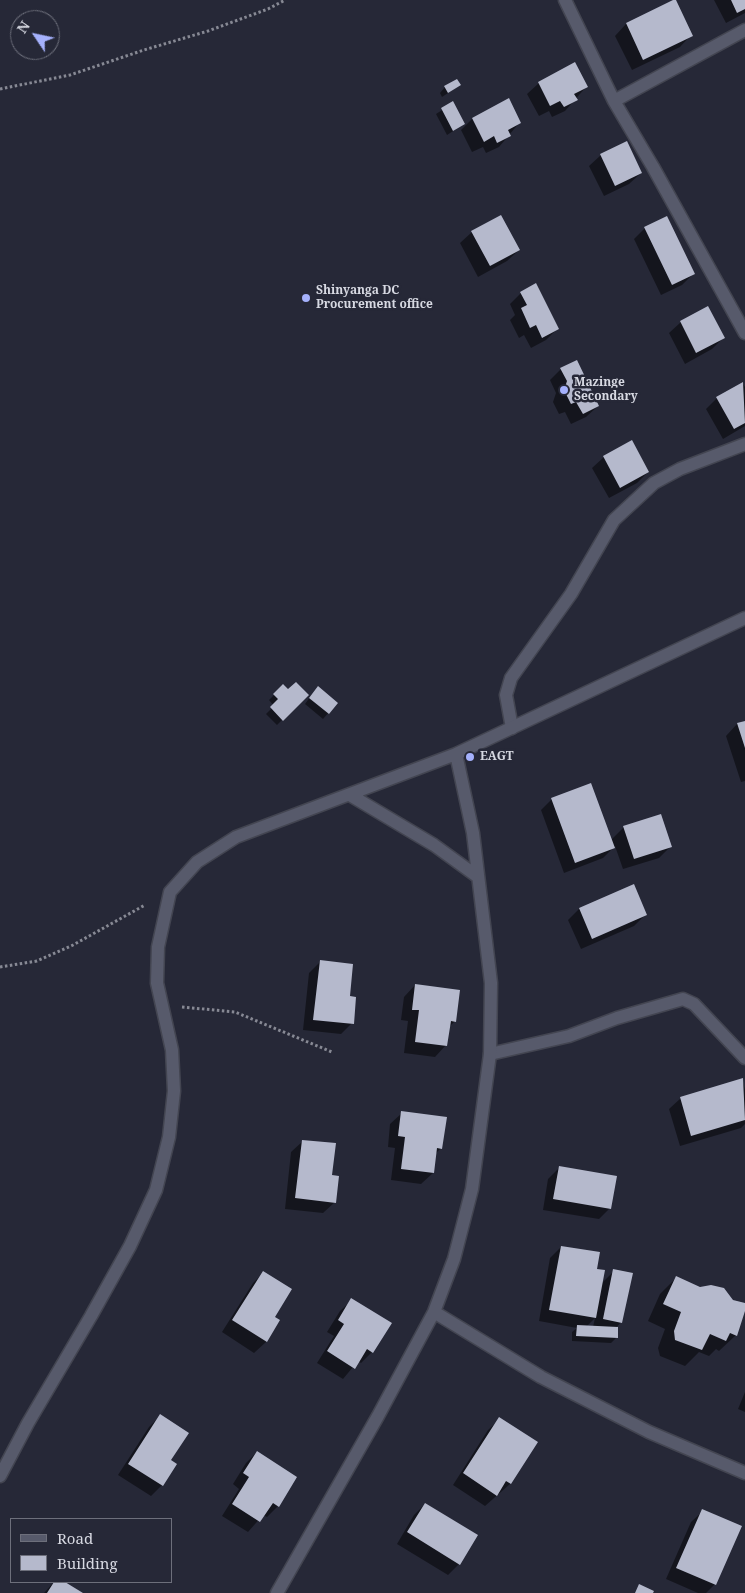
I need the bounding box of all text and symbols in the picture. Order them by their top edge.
north arrow [10,10,60,60]
text: N [12,17,34,37]
place label: Shinyanga DC Procurement office [316,284,433,312]
marker: Shinyanga DC Procurement office [300,292,312,304]
place label: Mazinge Secondary [574,376,638,404]
marker: Mazinge Secondary [558,384,570,396]
place label: EAGT [480,750,513,764]
marker: EAGT [464,751,476,763]
legend [10,1518,172,1583]
text: Road [57,1528,93,1548]
text: Building [57,1553,118,1573]

